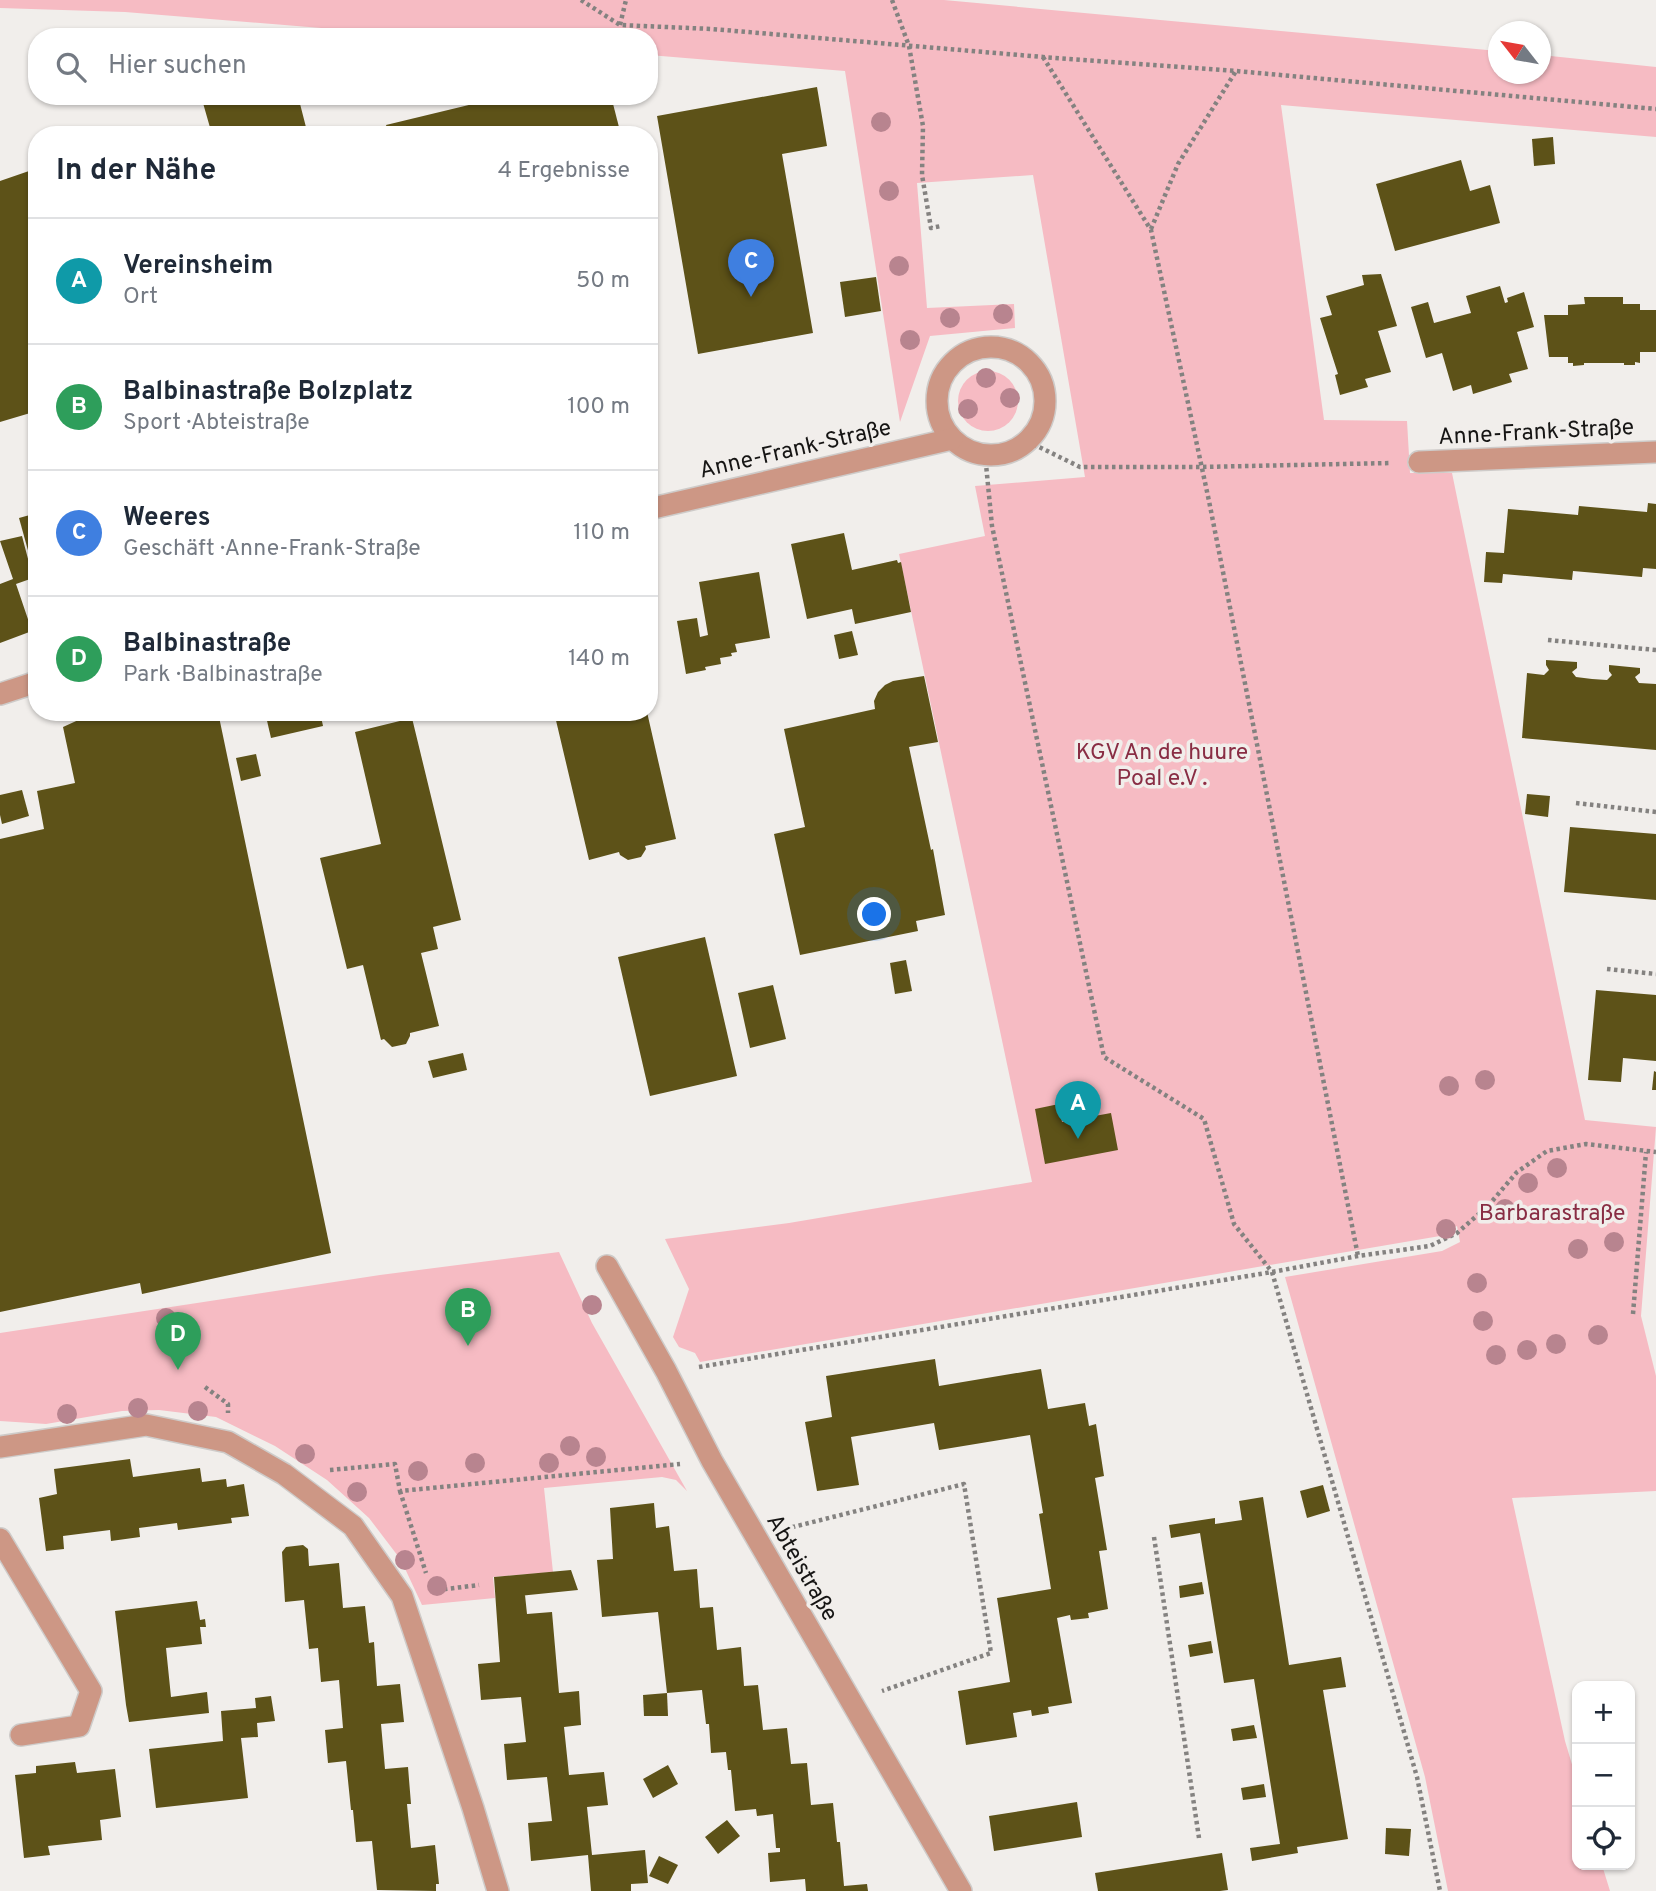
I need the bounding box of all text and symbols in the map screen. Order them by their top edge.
north arrow [1488,21,1551,84]
search box [28,28,658,105]
icon: search [52,48,90,86]
text: Hier suchen [108,50,247,83]
text: In der Nähe [56,153,216,190]
text: 4 Ergebnisse [498,157,630,186]
pin: C [728,239,774,297]
text: Vereinsheim [123,250,273,283]
text: A [71,267,87,296]
text: 50 m [576,267,630,296]
text: Ort [123,283,158,312]
text: Balbinastraße Bolzplatz [123,376,413,409]
text: B [71,393,87,422]
text: 100 m [567,393,630,422]
text: Sport · Abteistraße [123,409,310,438]
street label: Anne-Frank-Straße [697,414,894,487]
street label: Anne-Frank-Straße [1437,414,1635,453]
text: Weeres [123,502,211,535]
text: C [72,519,86,548]
text: 110 m [573,519,630,548]
text: Geschäft · Anne-Frank-Straße [123,535,421,564]
text: Balbinastraße [123,628,291,661]
text: D [71,645,87,674]
text: 140 m [568,645,630,674]
text: Park · Balbinastraße [123,661,323,690]
park label: KGV An de huure Poal e.V . [1076,739,1248,794]
your location [857,897,891,931]
pin: A [1055,1081,1101,1139]
park label: Barbarastraße [1479,1200,1625,1229]
pin: B [445,1288,491,1346]
pin: D [155,1312,201,1370]
street label: Abteistraße [759,1509,843,1627]
map controls [1572,1681,1635,1870]
button: + [1572,1681,1635,1744]
button: − [1572,1744,1635,1807]
button: locate [1572,1807,1635,1870]

